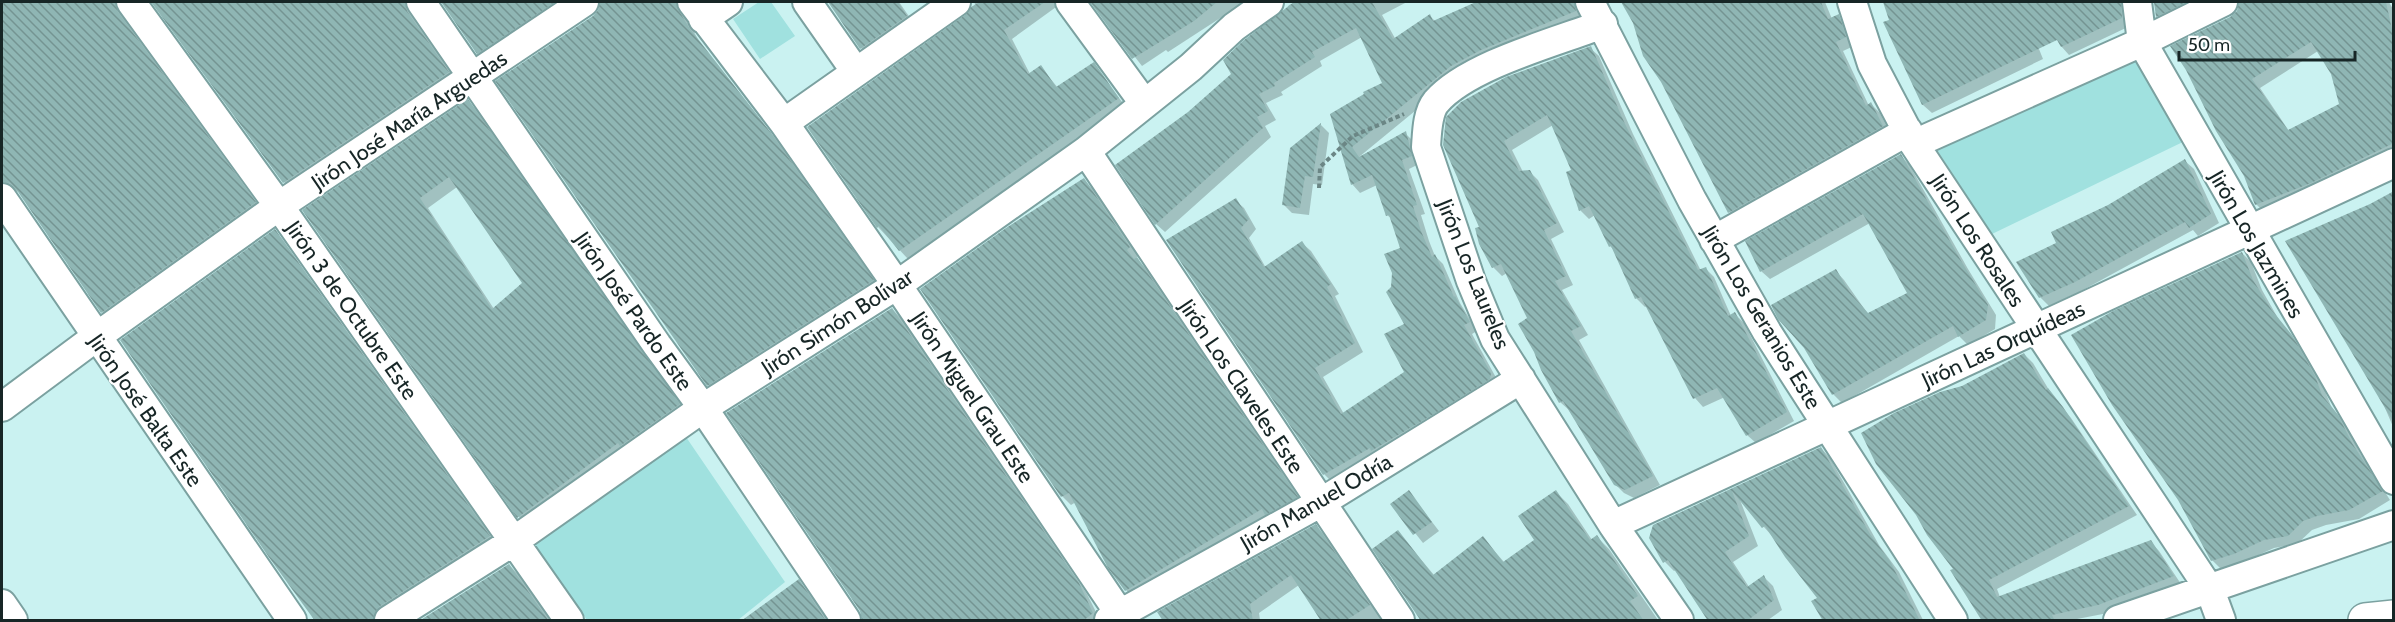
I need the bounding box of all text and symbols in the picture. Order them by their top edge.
scale bar [2179,24,2354,62]
text: 50 m [2188,34,2230,56]
street label: Jirón José María Arguedas [305,45,512,197]
street label: Jirón Los Jazmines [2203,165,2310,323]
street label: Jirón Los Rosales [1924,168,2031,312]
street label: Jirón Los Laureles [1431,194,1516,353]
street label: Jirón 3 de Octubre Este [279,215,423,405]
street label: Jirón Los Geranios Este [1696,220,1827,414]
street label: Jirón José Pardo Este [568,226,698,396]
street label: Jirón Simón Bolívar [756,263,918,382]
street label: Jirón Los Claveles Este [1173,293,1310,478]
street label: Jirón Las Orquídeas [1916,295,2089,394]
street label: Jirón Miguel Grau Este [905,306,1040,488]
street label: Jirón José Balta Este [82,328,208,492]
street label: Jirón Manuel Odría [1235,448,1397,557]

